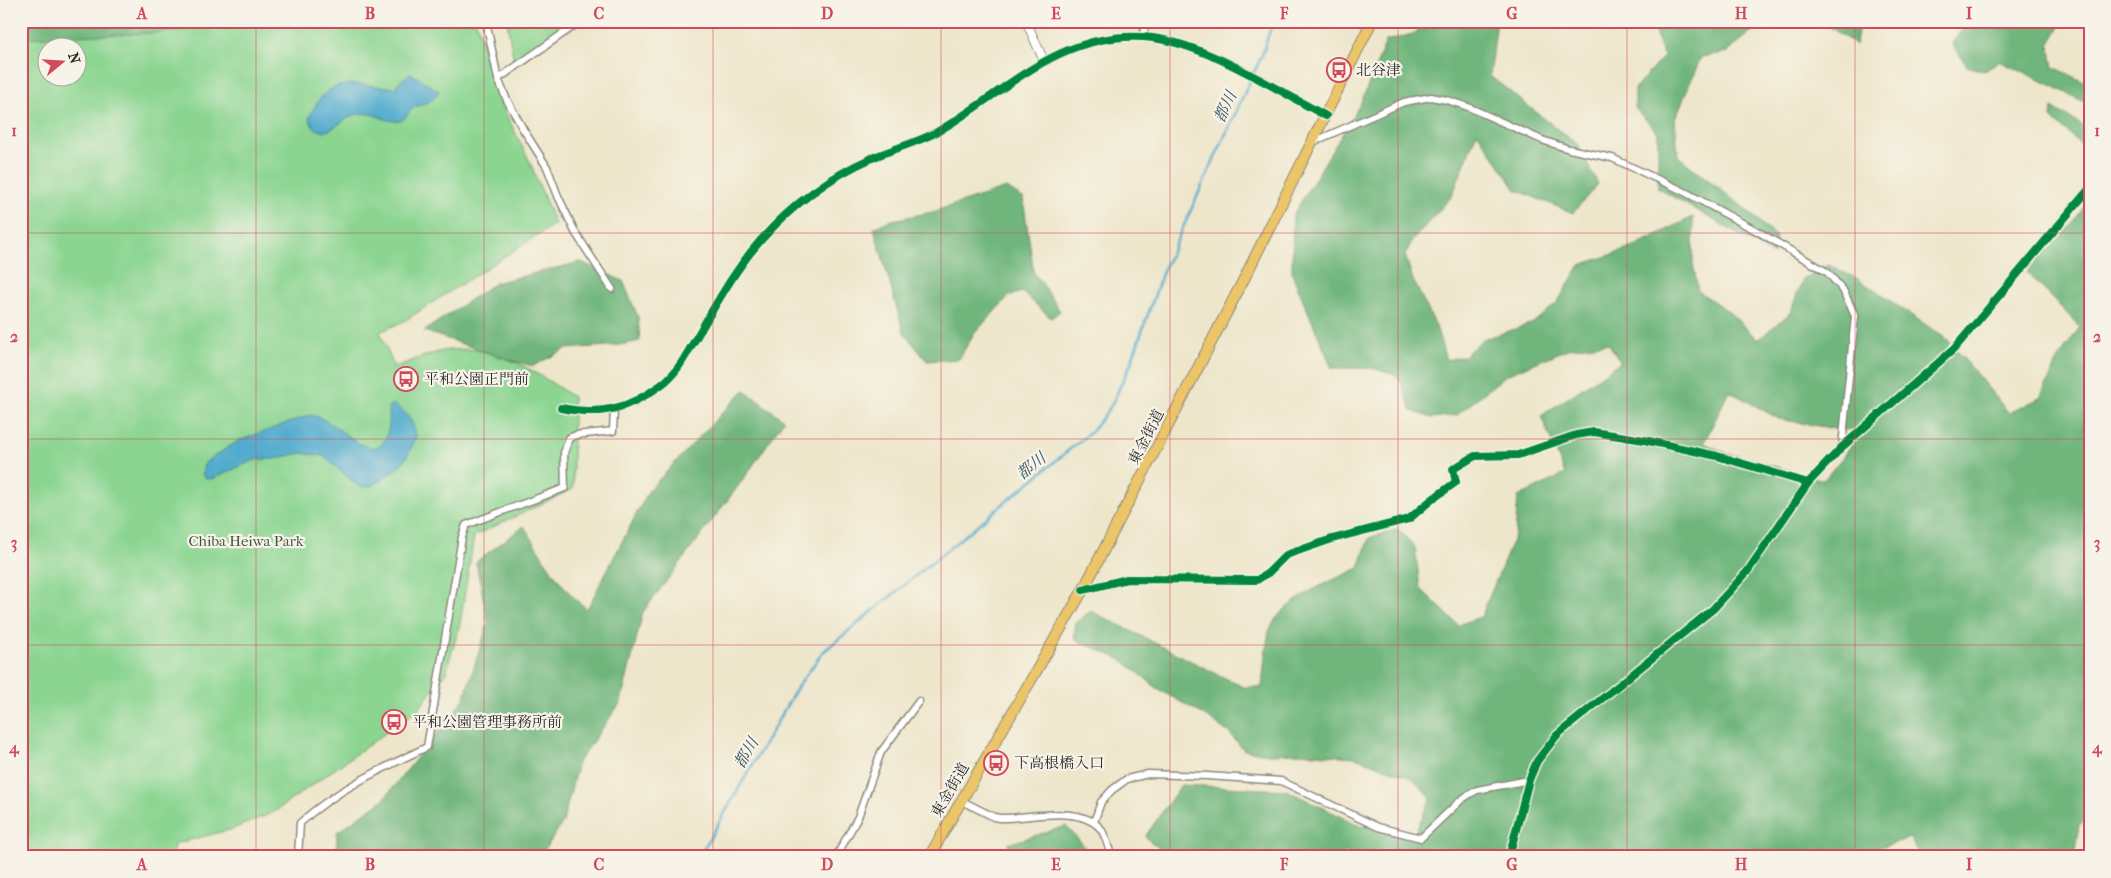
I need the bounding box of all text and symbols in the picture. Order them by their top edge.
text: A [136,4,148,23]
text: B [365,4,375,23]
text: C [594,4,605,23]
text: D [821,4,833,23]
text: E [1051,4,1061,23]
text: F [1279,4,1289,23]
text: G [1506,4,1518,23]
text: H [1735,4,1748,23]
text: I [1966,4,1973,23]
north arrow [38,38,88,88]
text: N [64,50,84,66]
bus stop icon: 北谷津 [1326,57,1352,83]
place label: 北谷津 [1356,61,1401,79]
water label: 都川 [1210,87,1241,126]
text: 1 [11,121,17,140]
text: 1 [2094,121,2100,140]
text: 2 [10,327,18,346]
text: 2 [2093,327,2101,346]
bus stop icon: 平和公園正門前 [393,366,419,392]
place label: 平和公園正門前 [424,370,529,388]
street label: 東金街道 [1124,406,1168,468]
water label: 都川 [1013,447,1051,483]
park label: Chiba Heiwa Park [188,532,304,550]
text: 3 [11,533,17,553]
text: 3 [2094,533,2100,553]
bus stop icon: 平和公園管理事務所前 [381,709,407,735]
place label: 平和公園管理事務所前 [412,713,562,731]
water label: 都川 [730,733,763,772]
text: 4 [8,738,20,758]
text: 4 [2091,738,2103,758]
bus stop icon: 下高根橋入口 [983,750,1009,776]
place label: 下高根橋入口 [1014,754,1104,772]
street label: 東金街道 [927,760,973,820]
text: A [136,855,148,874]
text: B [365,855,375,874]
text: C [594,855,605,874]
text: D [821,855,833,874]
text: E [1051,855,1061,874]
text: F [1279,855,1289,874]
text: G [1506,855,1518,874]
text: H [1735,855,1748,874]
text: I [1966,855,1973,874]

